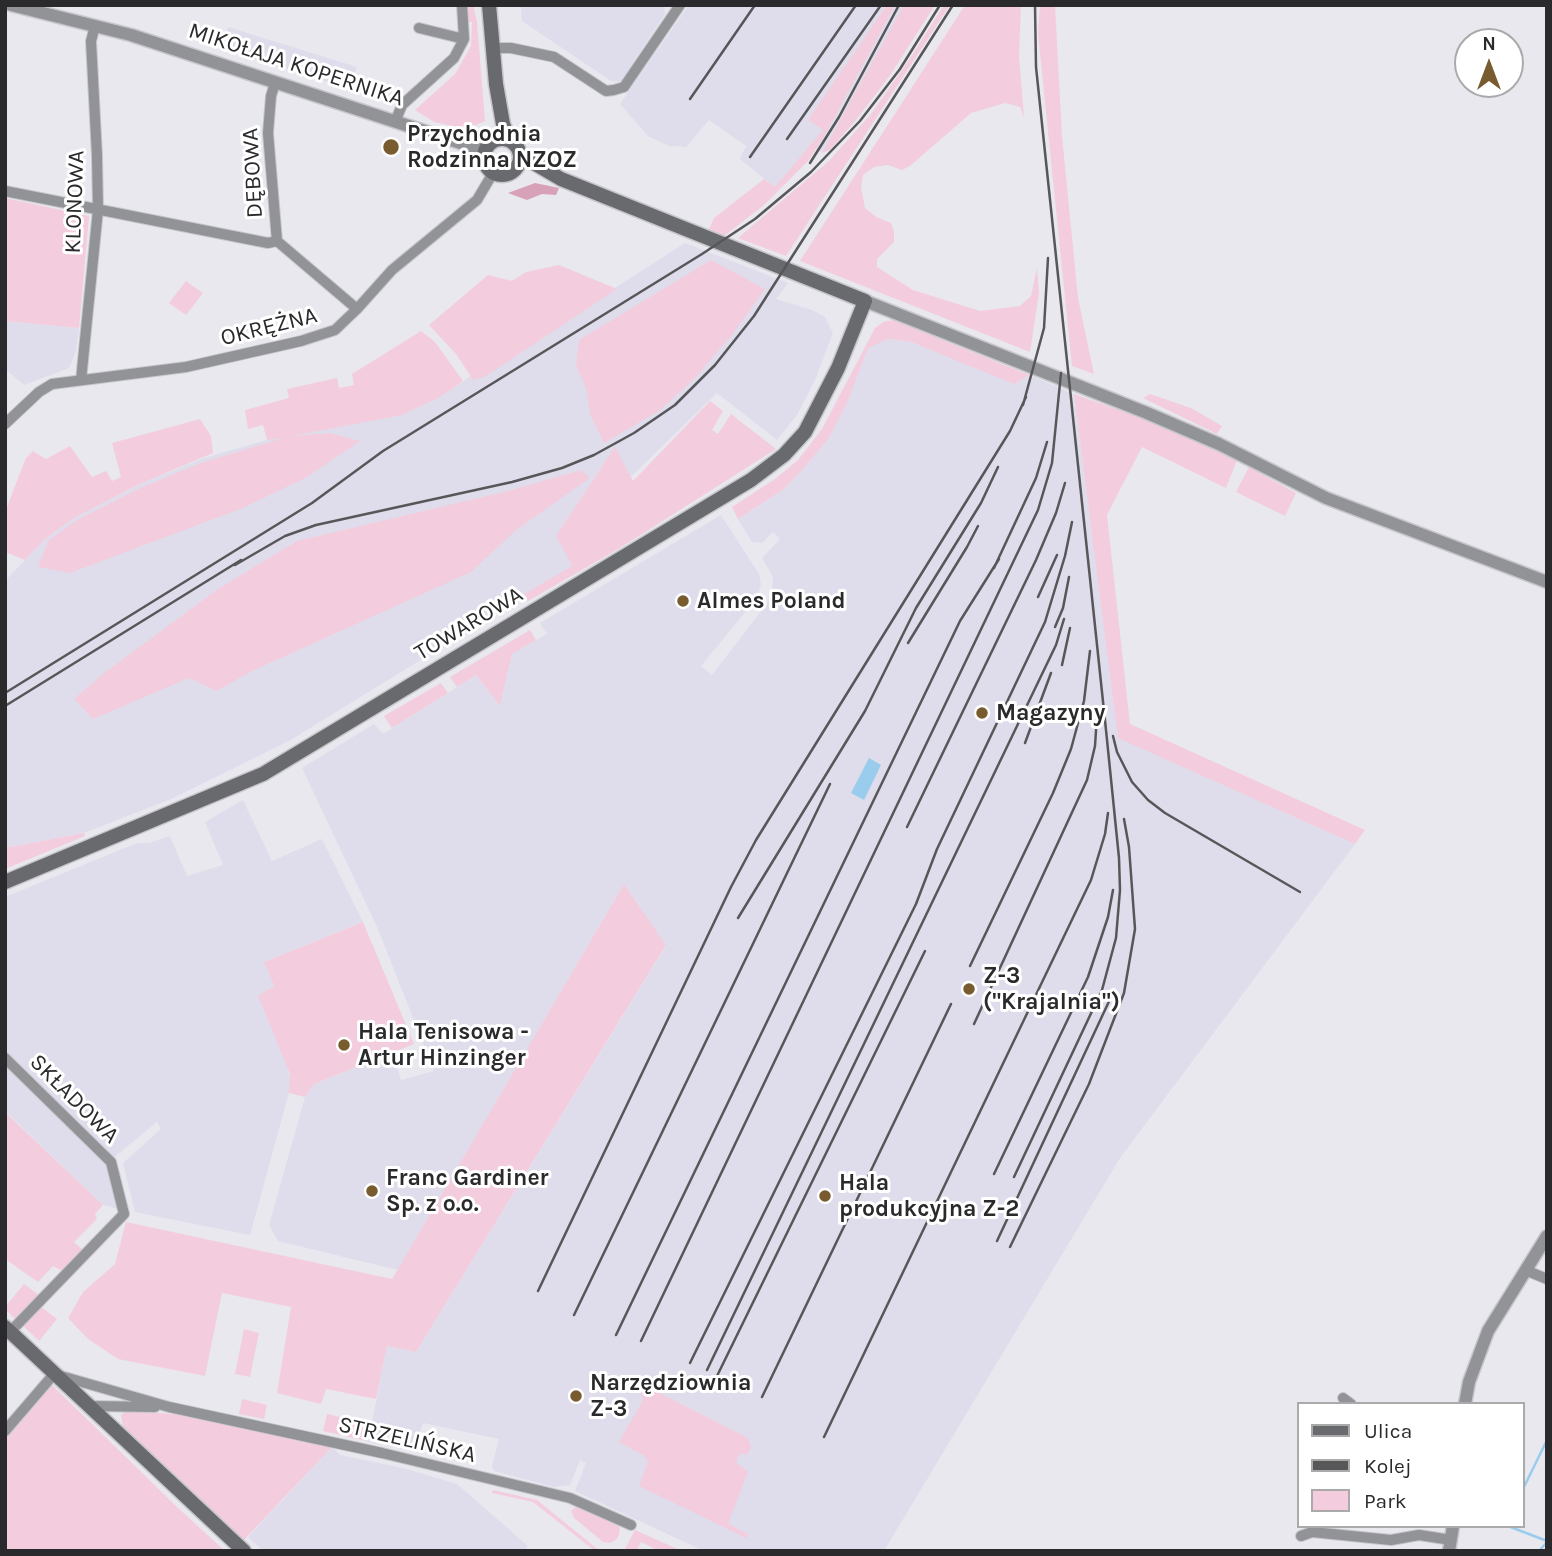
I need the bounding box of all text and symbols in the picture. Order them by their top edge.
street label: MIKOŁAJA KOPERNIKA [185,17,407,113]
north arrow [1454,28,1524,98]
text: N [1482,33,1496,55]
place label: Przychodnia Rodzinna NZOZ [407,120,577,174]
street label: DĘBOWA [237,127,269,219]
marker: Przychodnia Rodzinna NZOZ [381,137,401,157]
street label: KLONOWA [59,150,91,254]
street label: OKRĘŻNA [218,302,320,352]
street label: TOWAROWA [410,581,528,667]
place label: Almes Poland [697,587,846,615]
marker: Almes Poland [675,593,691,609]
place label: Magazyny [996,699,1105,727]
marker: Magazyny [974,705,990,721]
place label: Z-3 ("Krajalnia") [983,962,1120,1016]
marker: Z-3 ("Krajalnia") [961,981,977,997]
place label: Hala Tenisowa - Artur Hinzinger [358,1018,529,1072]
marker: Hala Tenisowa - Artur Hinzinger [336,1037,352,1053]
street label: SKŁADOWA [24,1049,124,1149]
place label: Franc Gardiner Sp. z o.o. [386,1164,549,1218]
place label: Hala produkcyjna Z-2 [839,1169,1019,1223]
marker: Franc Gardiner Sp. z o.o. [364,1183,380,1199]
marker: Hala produkcyjna Z-2 [817,1188,833,1204]
place label: Narzędziownia Z-3 [590,1369,751,1423]
marker: Narzędziownia Z-3 [568,1388,584,1404]
legend [1296,1402,1524,1528]
street label: STRZELIŃSKA [336,1411,478,1469]
text: Ulica [1364,1419,1412,1443]
text: Kolej [1364,1454,1411,1478]
text: Park [1364,1489,1407,1513]

